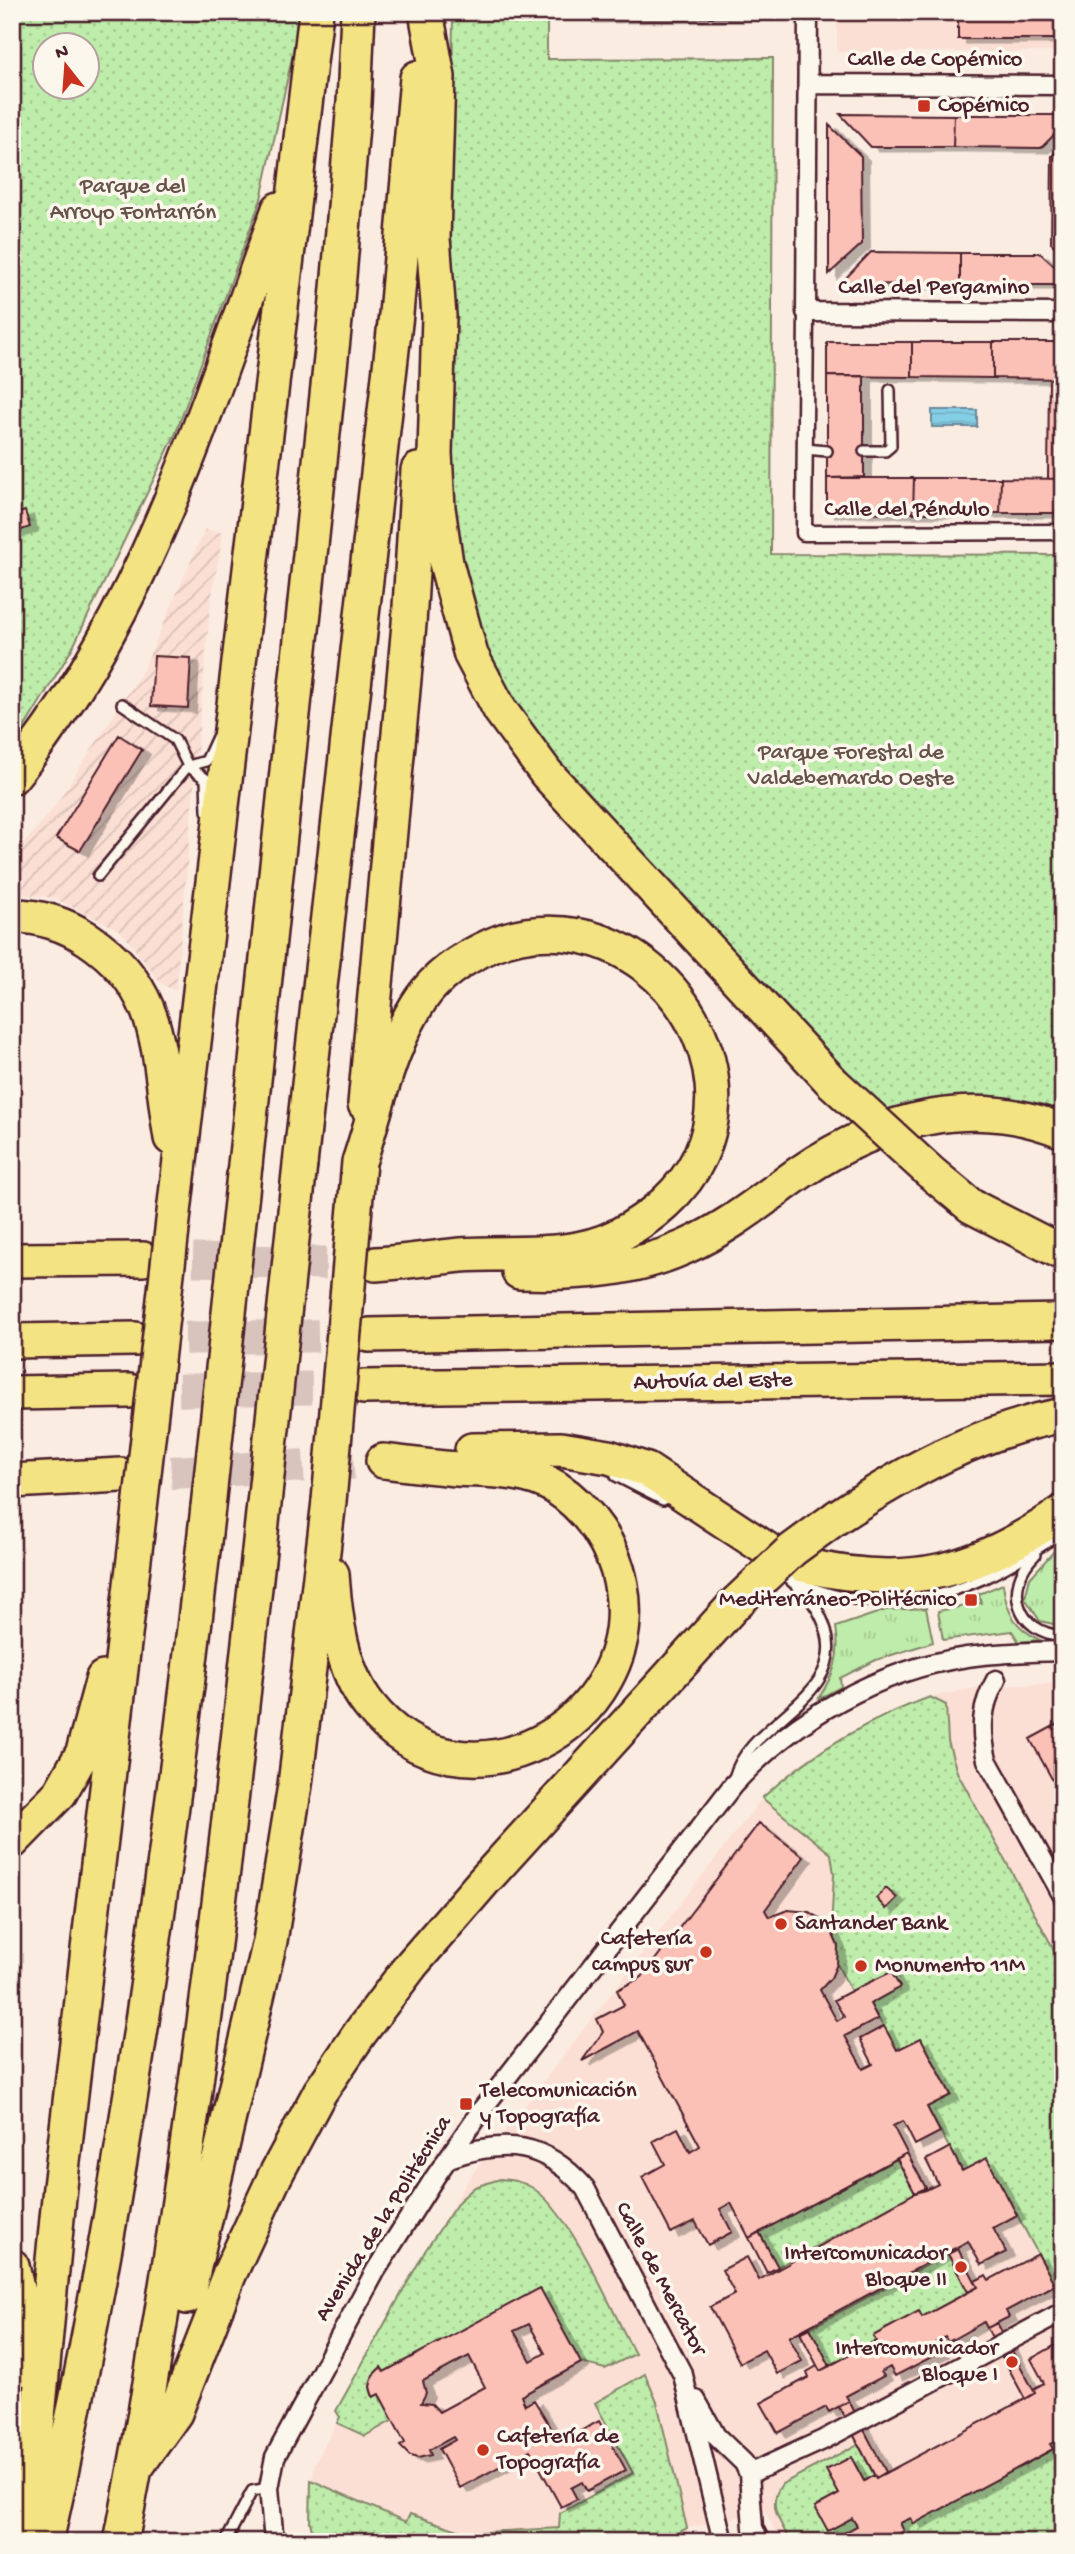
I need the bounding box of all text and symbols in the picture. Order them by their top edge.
north arrow [32,32,102,102]
text: N [53,40,71,66]
street label: Calle de Copérnico [848,47,1022,74]
place label: Copérnico [938,93,1029,120]
marker: Copérnico [916,98,932,114]
park label: Parque del Arroyo Fontarrón [50,174,216,227]
street label: Calle del Pergamino [838,275,1030,302]
street label: Calle del Péndulo [824,497,990,524]
park label: Parque Forestal de Valdebernardo Oeste [747,740,955,793]
street label: Autovía del Este [633,1367,794,1397]
place label: Mediterráneo-Politécnico [719,1587,957,1614]
marker: Mediterráneo-Politécnico [963,1592,979,1608]
place label: Santander Bank [795,1911,950,1938]
marker: Santander Bank [773,1916,789,1932]
place label: Cafetería campus sur [592,1926,694,1979]
marker: Cafetería campus sur [698,1944,714,1960]
place label: Monumento 11M [875,1953,1026,1980]
marker: Monumento 11M [853,1958,869,1974]
place label: Telecomunicación y Topografía [478,2078,637,2131]
marker: Telecomunicación y Topografía [458,2096,474,2112]
street label: Avenida de la Politécnica [310,2110,459,2327]
street label: Calle de Mercator [608,2198,713,2362]
place label: Intercomunicador Bloque II [784,2241,949,2294]
marker: Intercomunicador Bloque II [953,2259,969,2275]
place label: Intercomunicador Bloque I [835,2336,1000,2389]
marker: Intercomunicador Bloque I [1004,2354,1020,2370]
place label: Cafetería de Topografía [495,2424,620,2477]
marker: Cafetería de Topografía [475,2442,491,2458]

